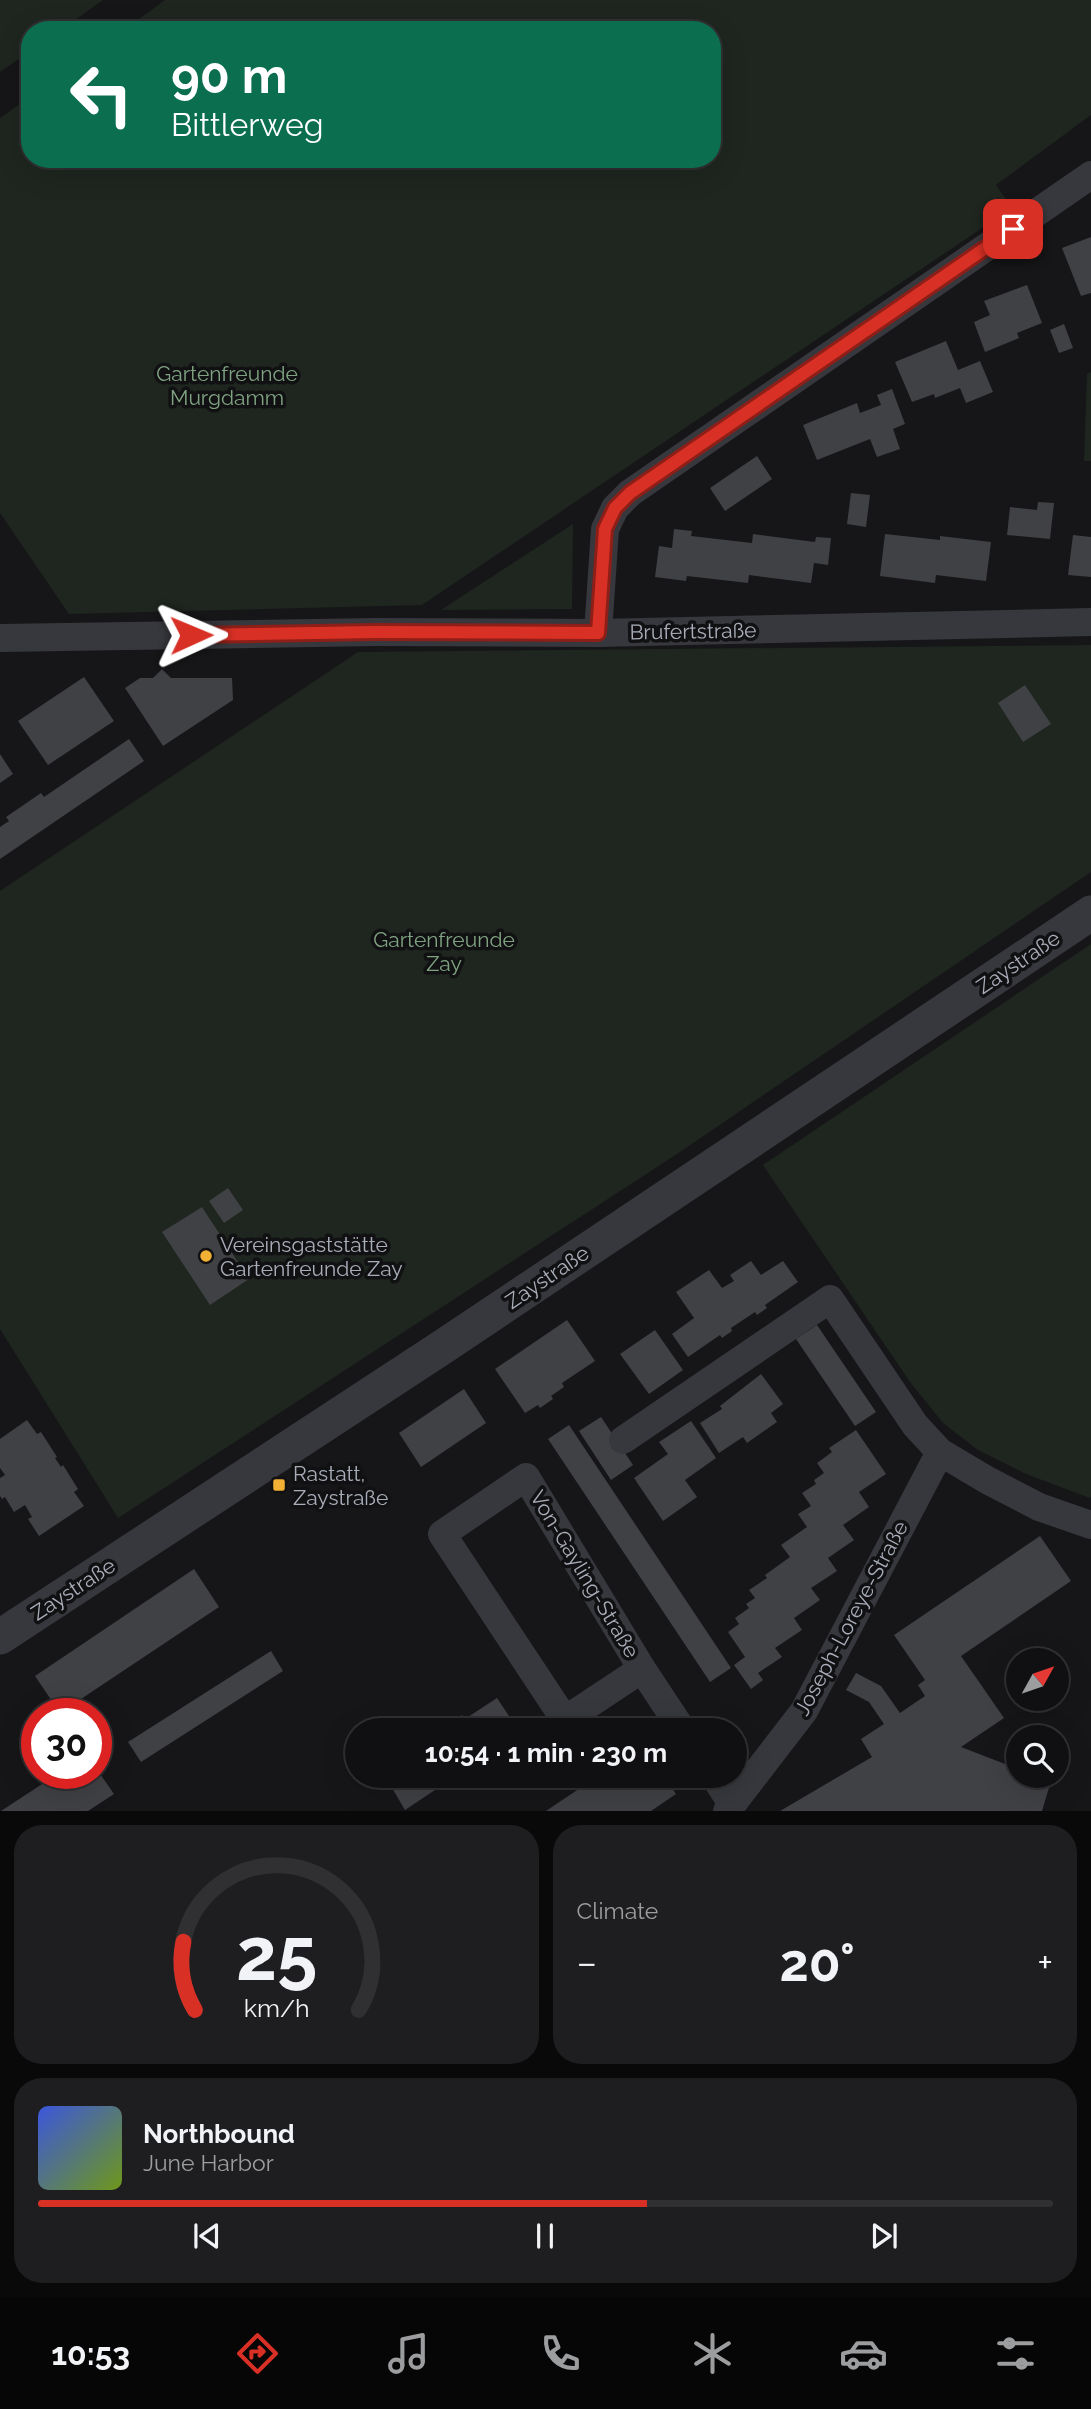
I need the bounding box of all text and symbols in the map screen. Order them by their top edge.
text: 90 m [171,47,287,104]
icon: left [56,49,147,140]
text: Bittlerweg [171,106,323,143]
pin [983,199,1043,259]
icon: arrive [994,210,1032,248]
park label: Gartenfreunde Murgdamm [156,361,298,410]
position arrow [154,598,228,672]
street label: Brufertstraße [629,617,757,645]
street label: Zaystraße [972,925,1064,999]
park label: Gartenfreunde Zay [373,927,515,976]
place label: Vereinsgaststätte Gartenfreunde Zay [220,1232,403,1281]
street label: Zaystraße [501,1240,593,1314]
marker: Vereinsgaststätte Gartenfreunde Zay [198,1248,214,1264]
place label: Rastatt, Zaystraße [293,1461,388,1510]
marker: Rastatt, Zaystraße [271,1477,287,1493]
street label: Von-Gayling-Straße [525,1486,645,1662]
street label: Joseph-Loreye-Straße [789,1516,913,1720]
street label: Zaystraße [26,1553,120,1625]
north arrow [1006,1648,1069,1712]
map controls [1006,1648,1069,1788]
speed limit sign: 30 [21,1698,112,1789]
button: search [1006,1725,1069,1788]
text: 10:54 · 1 min · 230 m [425,1738,667,1768]
text: Climate [577,1897,658,1924]
text: 25 [236,1913,317,1998]
text: 20° [779,1932,855,1993]
text: − [577,1940,597,1985]
text: + [1037,1940,1053,1985]
text: km/h [243,1993,309,2023]
text: Northbound [143,2119,295,2149]
text: June Harbor [143,2149,274,2176]
icon: previous [188,2217,226,2255]
icon: pause [526,2217,564,2255]
icon: next [865,2217,903,2255]
icon: directions [233,2329,282,2378]
icon: music [384,2329,433,2378]
icon: phone [536,2329,585,2378]
icon: climate [688,2329,737,2378]
icon: car [839,2329,888,2378]
icon: filters [991,2329,1040,2378]
text: 10:53 [51,2335,130,2372]

